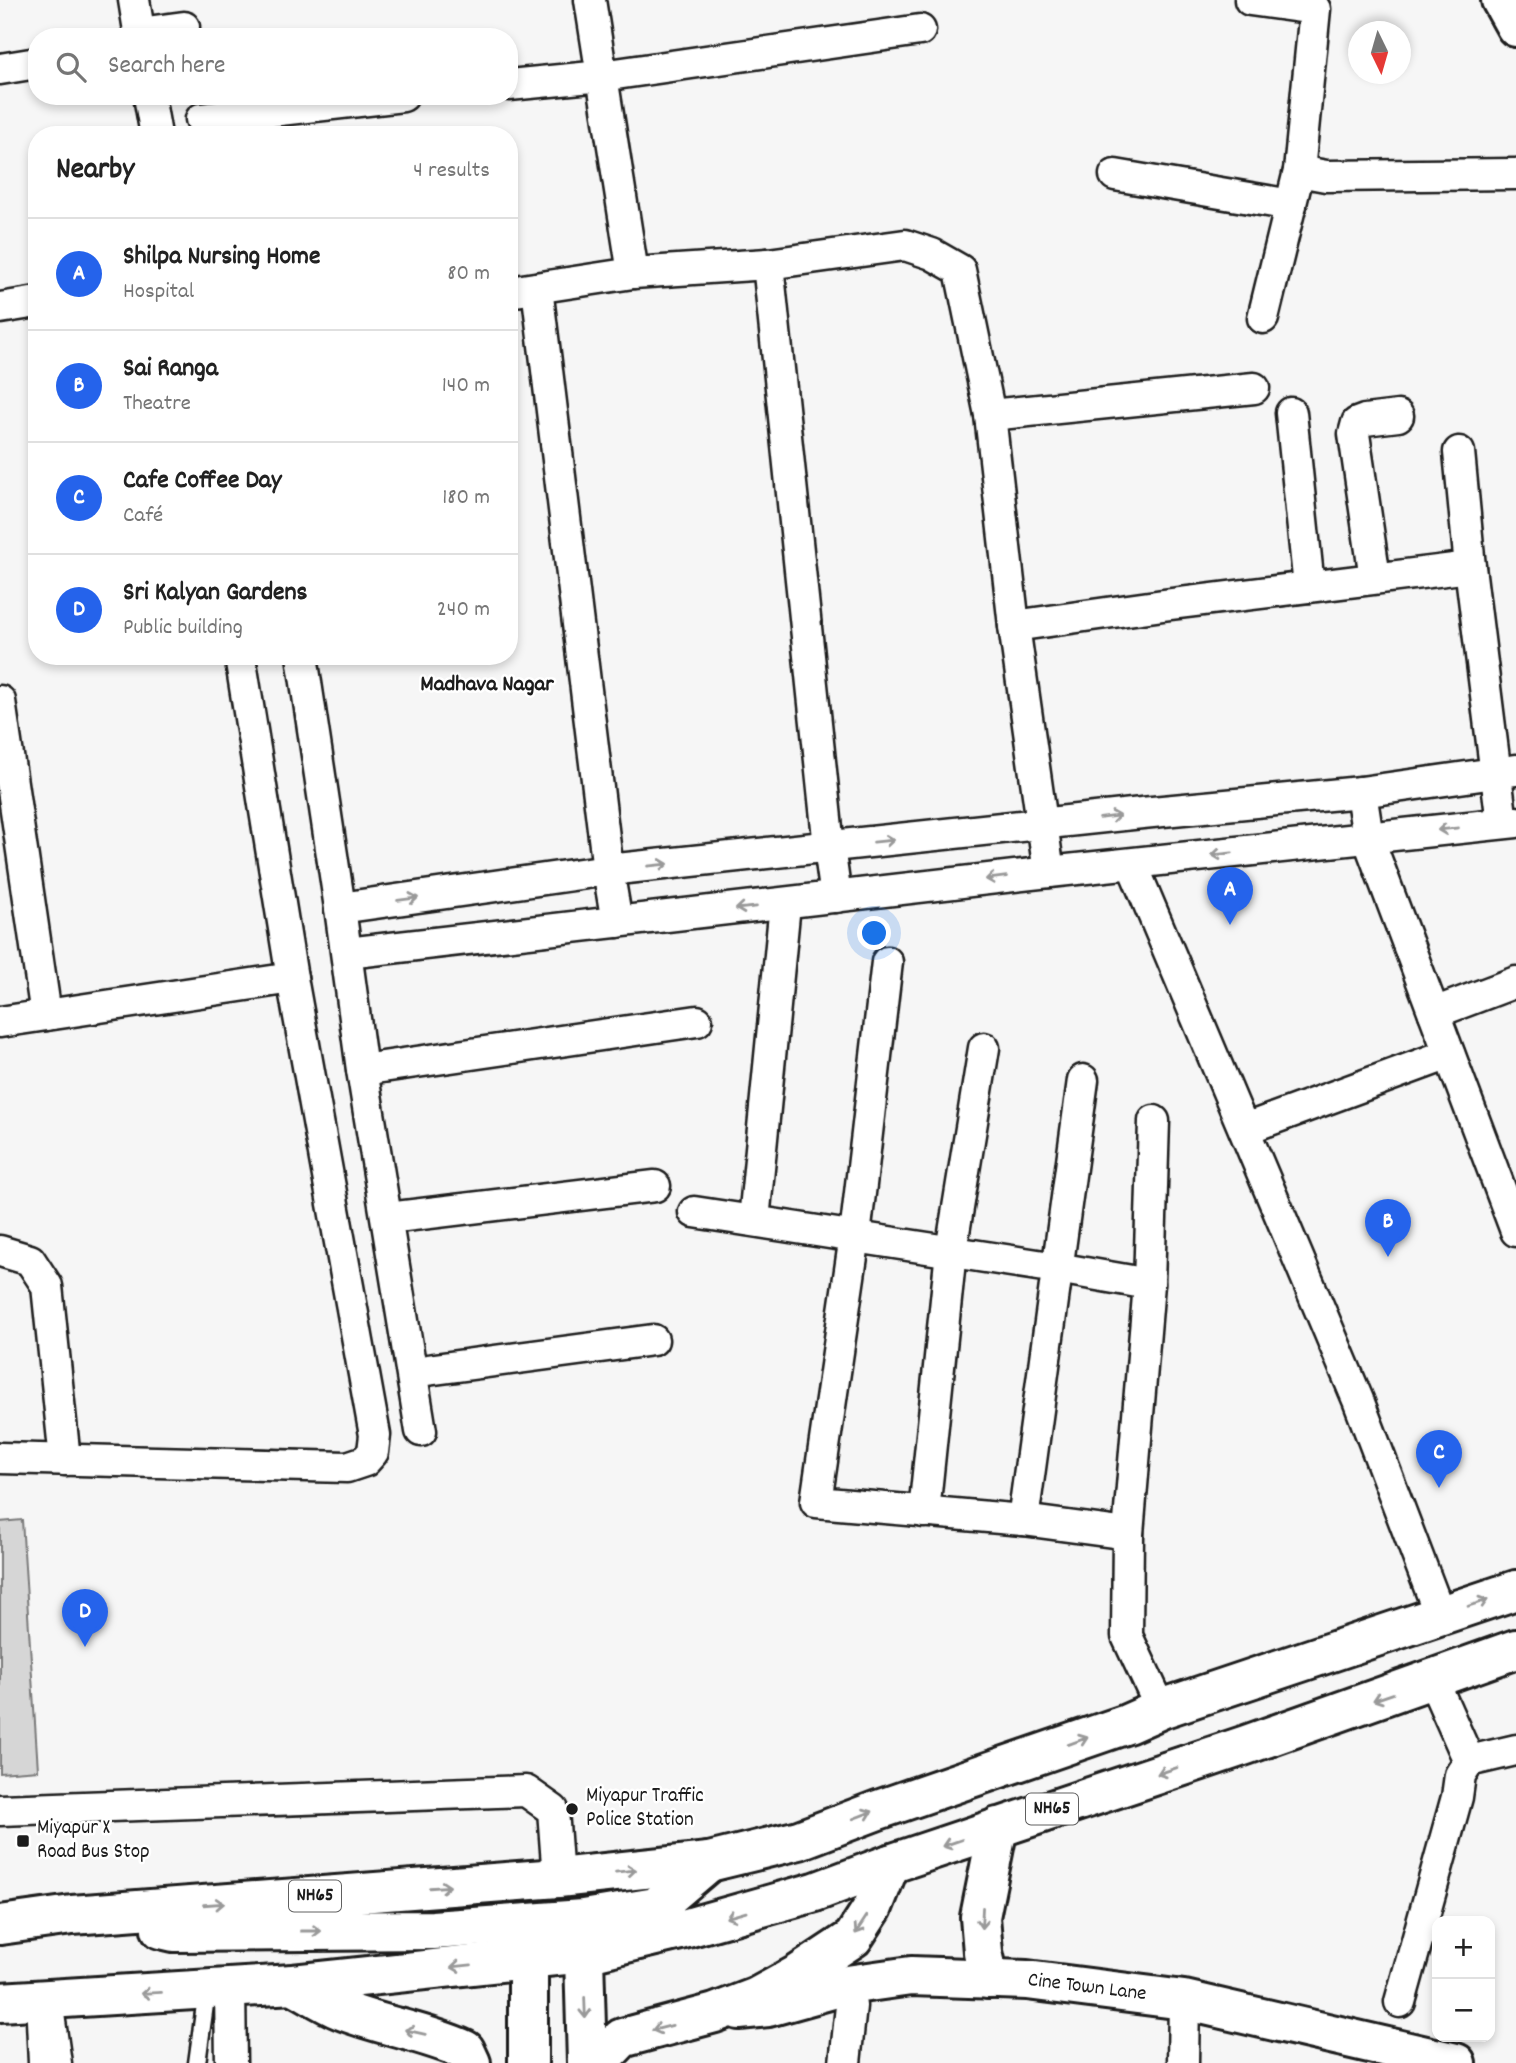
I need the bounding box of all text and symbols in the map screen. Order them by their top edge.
north arrow [1348,21,1411,84]
search box [28,28,518,105]
icon: search [52,48,90,86]
text: Search here [108,48,226,85]
text: Nearby [56,150,134,193]
text: 4 results [413,155,490,188]
text: Shilpa Nursing Home [123,239,320,276]
text: A [73,258,85,291]
text: 80 m [447,258,490,291]
text: Hospital [123,276,194,309]
text: Sai Ranga [123,351,218,388]
text: B [74,370,84,403]
text: 140 m [442,370,490,403]
text: Theatre [123,388,191,421]
text: Cafe Coffee Day [123,463,282,500]
text: C [73,482,85,515]
text: 180 m [442,482,490,515]
text: Café [123,500,163,533]
text: Sri Kalyan Gardens [123,575,307,612]
text: D [73,594,85,627]
text: 240 m [437,594,490,627]
text: Public building [123,612,243,645]
district label: Madhava Nagar [420,669,554,702]
one-way arrow [1098,810,1121,823]
one-way arrow [1437,823,1460,836]
one-way arrow [872,834,895,847]
one-way arrow [1211,848,1234,861]
one-way arrow [646,858,669,871]
pin: A [1207,867,1253,925]
one-way arrow [985,872,1008,885]
one-way arrow [396,892,419,905]
one-way arrow [735,902,757,915]
your location [857,916,891,950]
pin: B [1365,1199,1411,1257]
pin: C [1416,1430,1462,1488]
pin: D [62,1589,108,1647]
one-way arrow [1467,1595,1489,1608]
one-way arrow [1372,1692,1394,1704]
one-way arrow [1067,1734,1089,1746]
one-way arrow [1157,1766,1179,1778]
place label: Miyapur Traffic Police Station [586,1782,704,1836]
road number: NH65 [1026,1794,1078,1825]
marker: Miyapur Traffic Police Station [564,1801,580,1817]
one-way arrow [852,1808,874,1821]
place label: Miyapur X Road Bus Stop [37,1814,150,1868]
marker: Miyapur X Road Bus Stop [15,1833,31,1849]
one-way arrow [941,1838,963,1850]
one-way arrow [614,1864,637,1877]
road number: NH65 [289,1880,341,1912]
one-way arrow [429,1880,451,1893]
one-way arrow [202,1897,224,1910]
one-way arrow [975,1906,988,1929]
one-way arrow [725,1909,747,1922]
one-way arrow [854,1915,868,1935]
map controls [1432,1916,1495,2042]
button: + [1432,1916,1495,1979]
one-way arrow [299,1924,322,1938]
one-way arrow [450,1959,472,1972]
street label: Cine Town Lane [1026,1966,1148,2010]
button: − [1432,1979,1495,2042]
one-way arrow [141,1987,163,2000]
one-way arrow [579,1996,592,2019]
one-way arrow [651,2022,674,2035]
one-way arrow [404,2025,426,2038]

